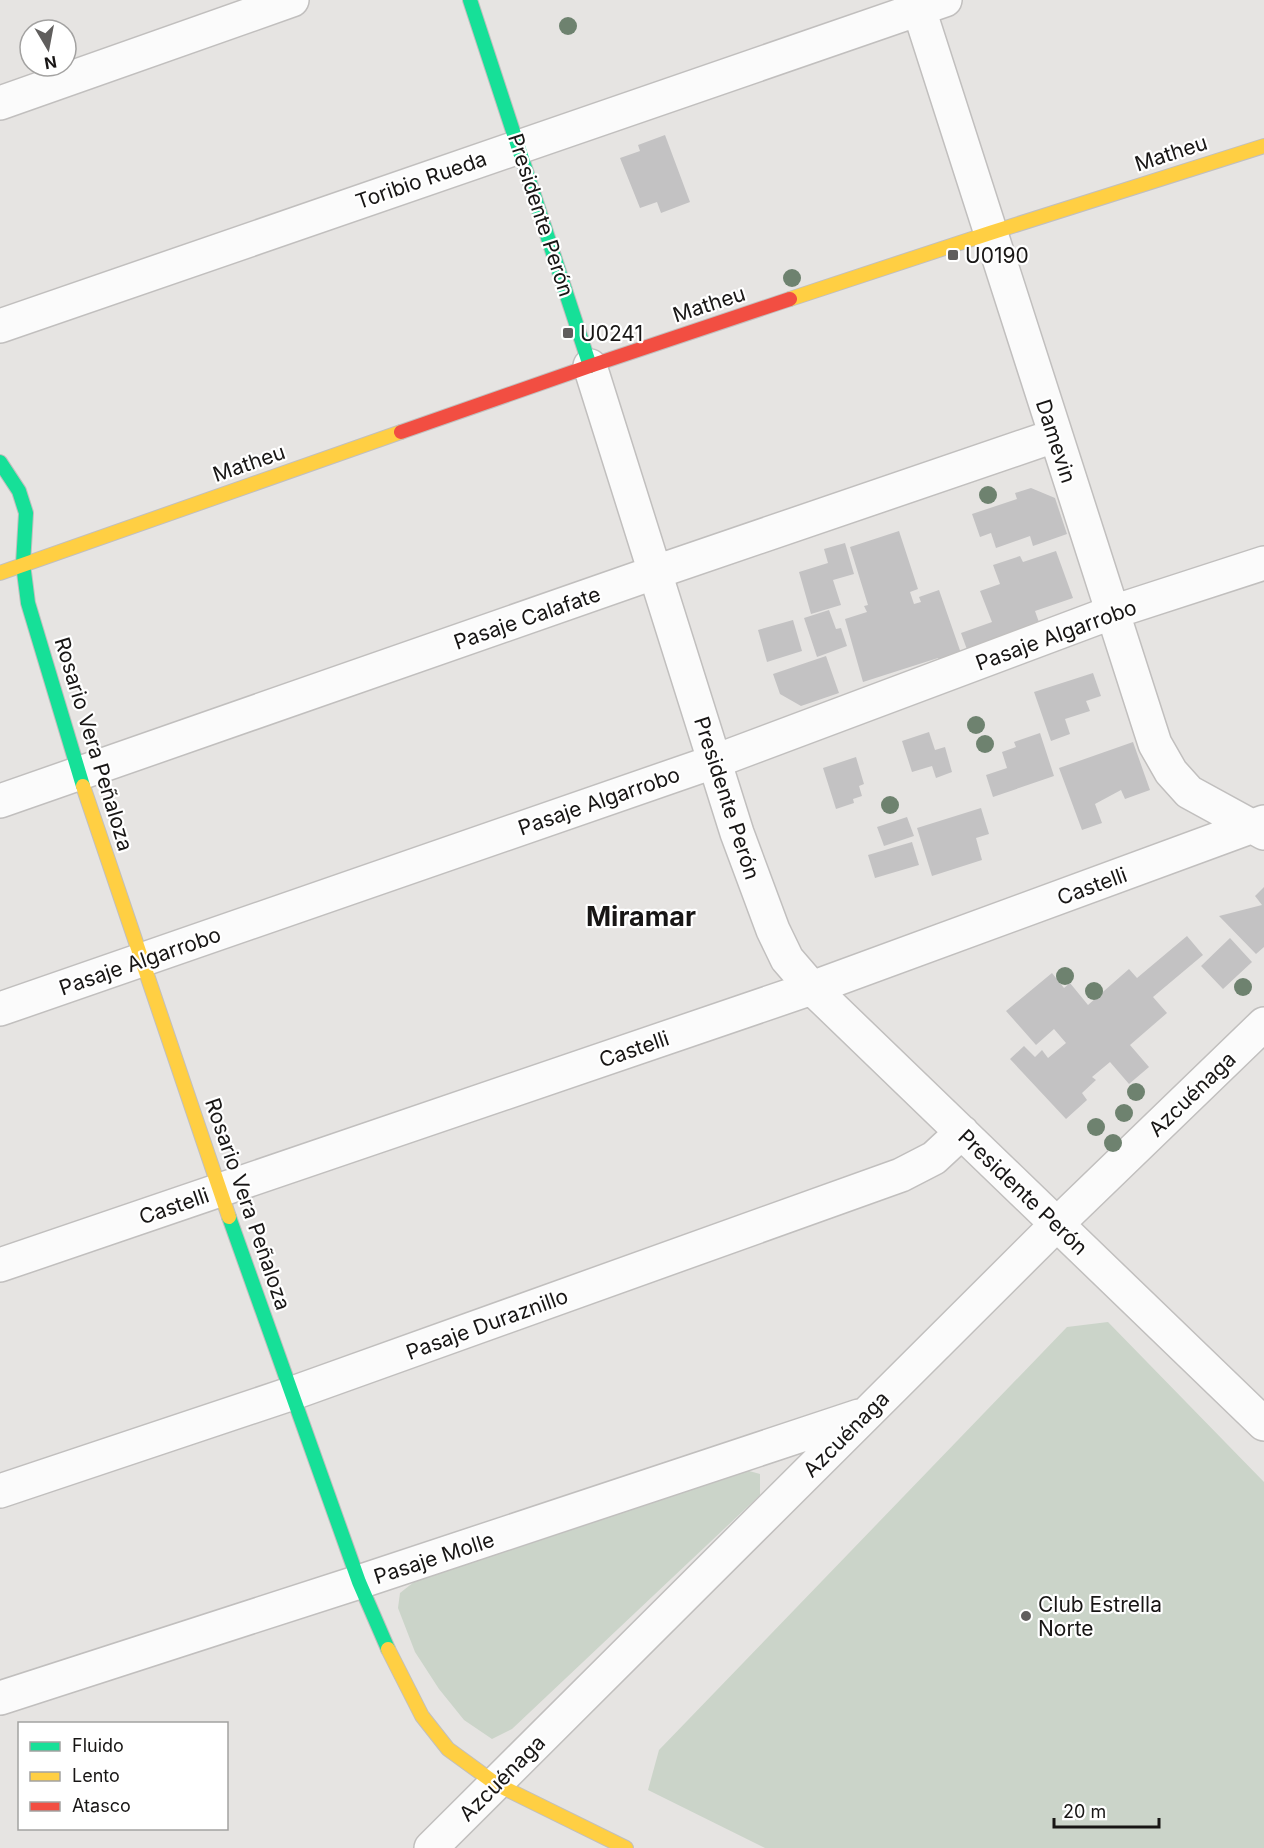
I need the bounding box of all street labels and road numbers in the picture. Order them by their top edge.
street label: Presidente Perón [503,130,579,300]
street label: Matheu [1132,130,1210,176]
street label: Toribio Rueda [352,146,490,214]
street label: Matheu [670,281,748,327]
street label: Damevin [1031,396,1081,486]
street label: Matheu [210,439,288,487]
street label: Pasaje Calafate [450,581,604,655]
street label: Pasaje Algarrobo [972,594,1140,676]
street label: Rosario Vera Peñaloza [50,634,138,854]
street label: Presidente Perón [689,713,765,883]
street label: Pasaje Algarrobo [515,762,683,840]
street label: Castelli [1054,862,1130,910]
street label: Pasaje Algarrobo [56,922,224,1000]
street label: Castelli [596,1025,672,1073]
street label: Azcuénaga [1143,1046,1241,1142]
street label: Rosario Vera Peñaloza [200,1095,296,1313]
street label: Presidente Perón [953,1124,1093,1260]
street label: Castelli [136,1182,212,1230]
street label: Pasaje Duraznillo [403,1283,571,1365]
street label: Azcuénaga [798,1386,894,1482]
street label: Pasaje Molle [371,1527,497,1589]
street label: Azcuénaga [454,1730,550,1826]

